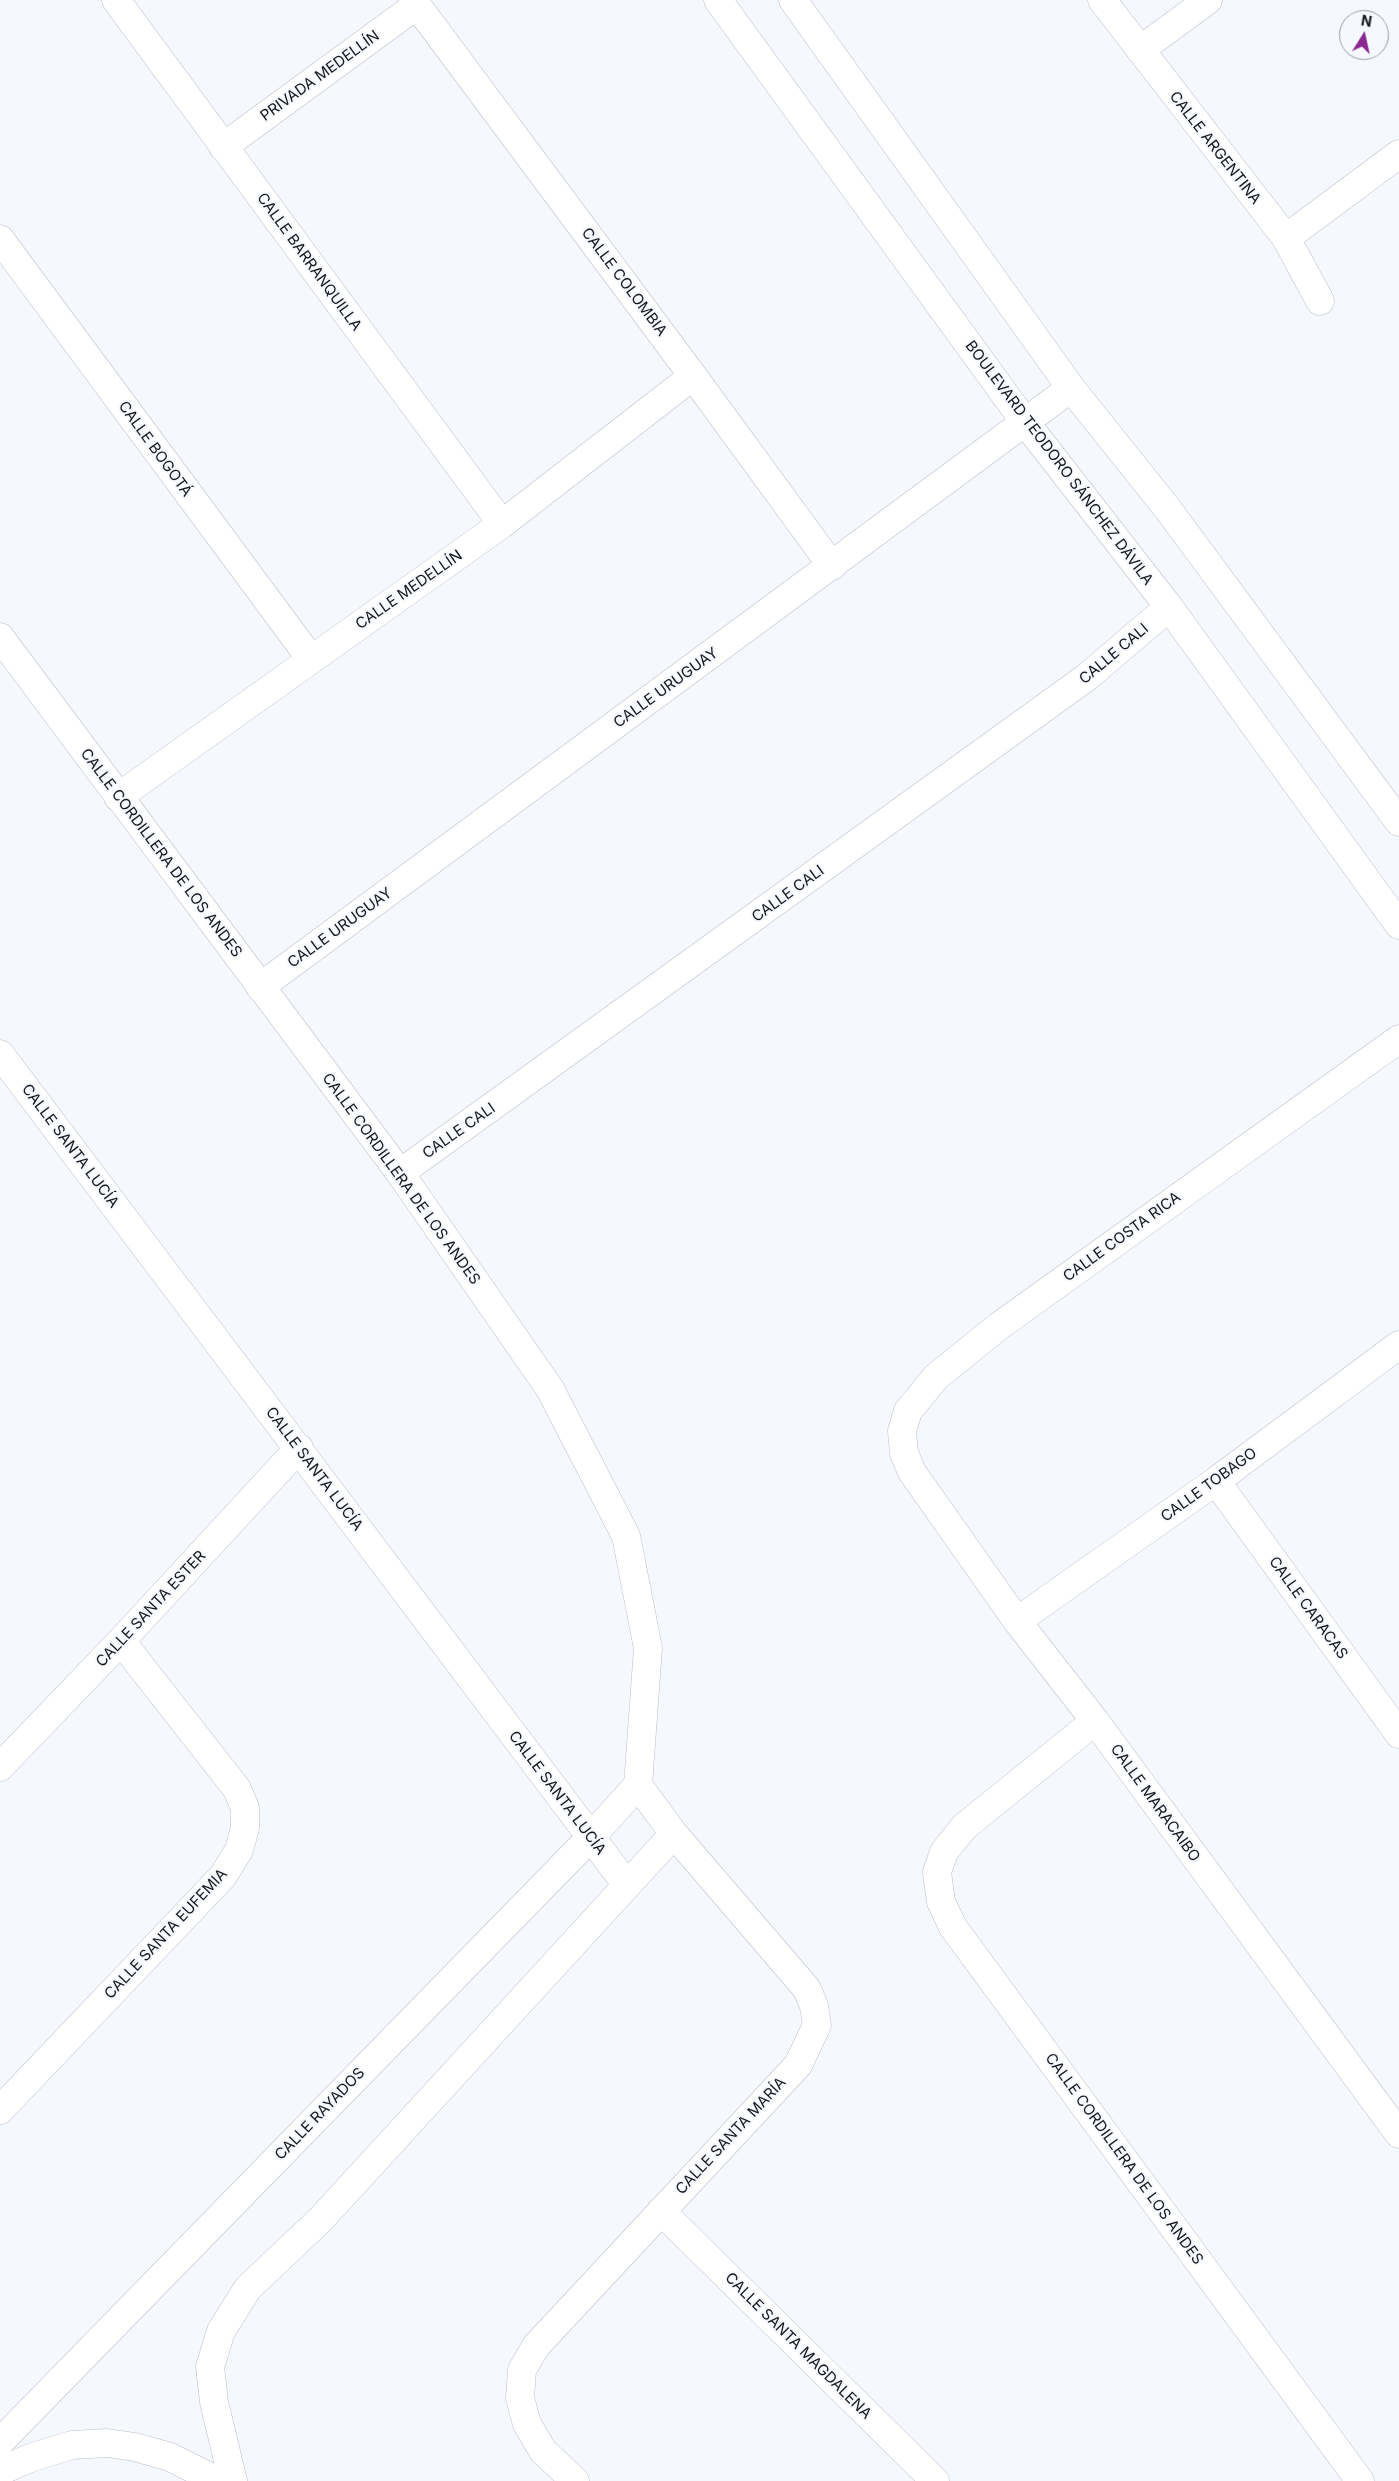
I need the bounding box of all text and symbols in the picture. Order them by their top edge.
north arrow [1339,10,1389,60]
text: N [1360,11,1373,30]
street label: PRIVADA MEDELLÍN [257,27,383,125]
street label: CALLE ARGENTINA [1165,88,1265,208]
street label: CALLE BARRANQUILLA [253,189,365,335]
street label: CALLE COLOMBIA [577,224,671,340]
street label: BOULEVARD TEODORO SÁNCHEZ DÁVILA [961,337,1157,589]
street label: CALLE BOGOTÁ [114,398,196,500]
street label: CALLE MEDELLÍN [352,547,466,633]
street label: CALLE CALI [1076,620,1152,688]
street label: CALLE URUGUAY [610,644,722,732]
street label: CALLE CORDILLERA DE LOS ANDES [77,745,245,961]
street label: CALLE CALI [748,862,828,926]
street label: CALLE URUGUAY [284,884,396,972]
street label: CALLE CORDILLERA DE LOS ANDES [318,1070,484,1288]
street label: CALLE SANTA LUCÍA [18,1081,122,1211]
street label: CALLE CALI [419,1099,499,1163]
street label: CALLE COSTA RICA [1060,1188,1184,1286]
street label: CALLE SANTA LUCÍA [262,1404,366,1534]
street label: CALLE TOBAGO [1158,1444,1260,1526]
street label: CALLE SANTA ESTER [92,1547,210,1671]
street label: CALLE CARACAS [1265,1553,1351,1663]
street label: CALLE SANTA LUCÍA [505,1728,609,1858]
street label: CALLE MARACAIBO [1106,1741,1204,1865]
street label: CALLE SANTA EUFEMIA [101,1865,231,2003]
street label: CALLE CORDILLERA DE LOS ANDES [1041,2050,1207,2268]
street label: CALLE RAYADOS [271,2064,369,2164]
street label: CALLE SANTA MARÍA [672,2074,790,2198]
street label: CALLE SANTA MAGDALENA [721,2269,875,2423]

